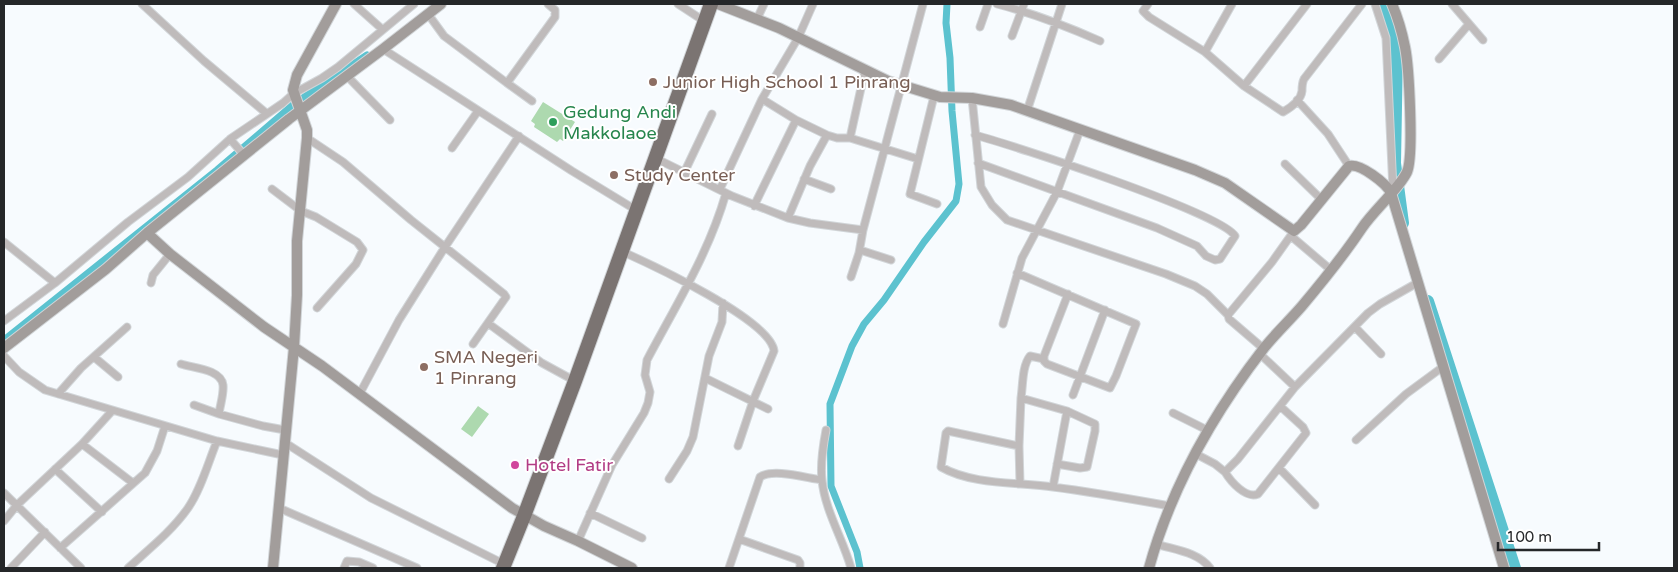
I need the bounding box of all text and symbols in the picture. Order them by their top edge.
place label: Junior High School 1 Pinrang [663,71,911,93]
marker: Junior High School 1 Pinrang [647,76,659,88]
place label: Gedung Andi Makkolaoe [563,101,676,144]
marker: Gedung Andi Makkolaoe [547,116,559,128]
place label: Study Center [624,164,735,186]
marker: Study Center [608,169,620,181]
place label: SMA Negeri 1 Pinrang [434,346,538,389]
marker: SMA Negeri 1 Pinrang [418,361,430,373]
place label: Hotel Fatir [525,454,613,476]
marker: Hotel Fatir [509,459,521,471]
scale bar [1498,520,1599,552]
text: 100 m [1506,528,1552,546]

